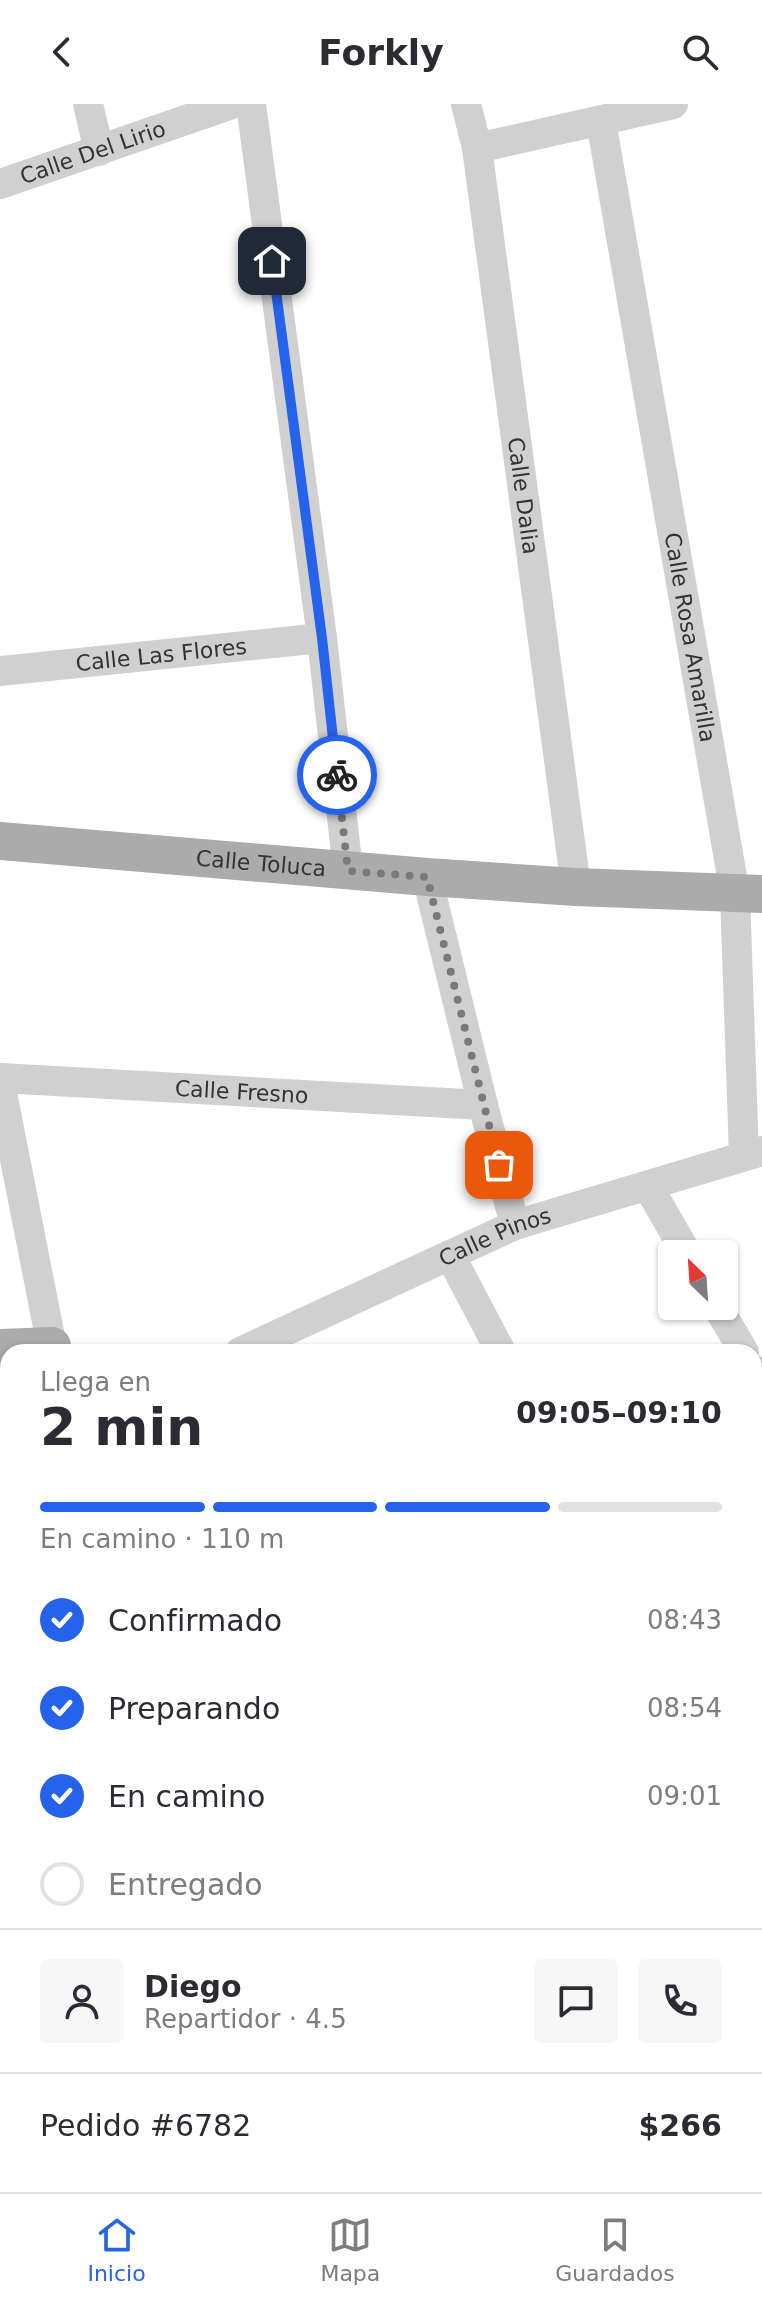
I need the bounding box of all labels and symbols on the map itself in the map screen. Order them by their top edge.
street label: Calle Del Lirio [17,115,169,189]
pin [238,227,306,295]
street label: Calle Dalia [503,435,544,556]
street label: Calle Rosa Amarilla [660,531,721,744]
street label: Calle Las Flores [74,633,248,676]
courier [297,735,377,815]
street label: Calle Toluca [195,845,327,881]
street label: Calle Fresno [174,1075,309,1108]
pin [465,1131,533,1199]
street label: Calle Pinos [435,1202,554,1271]
north arrow [658,1240,738,1320]

